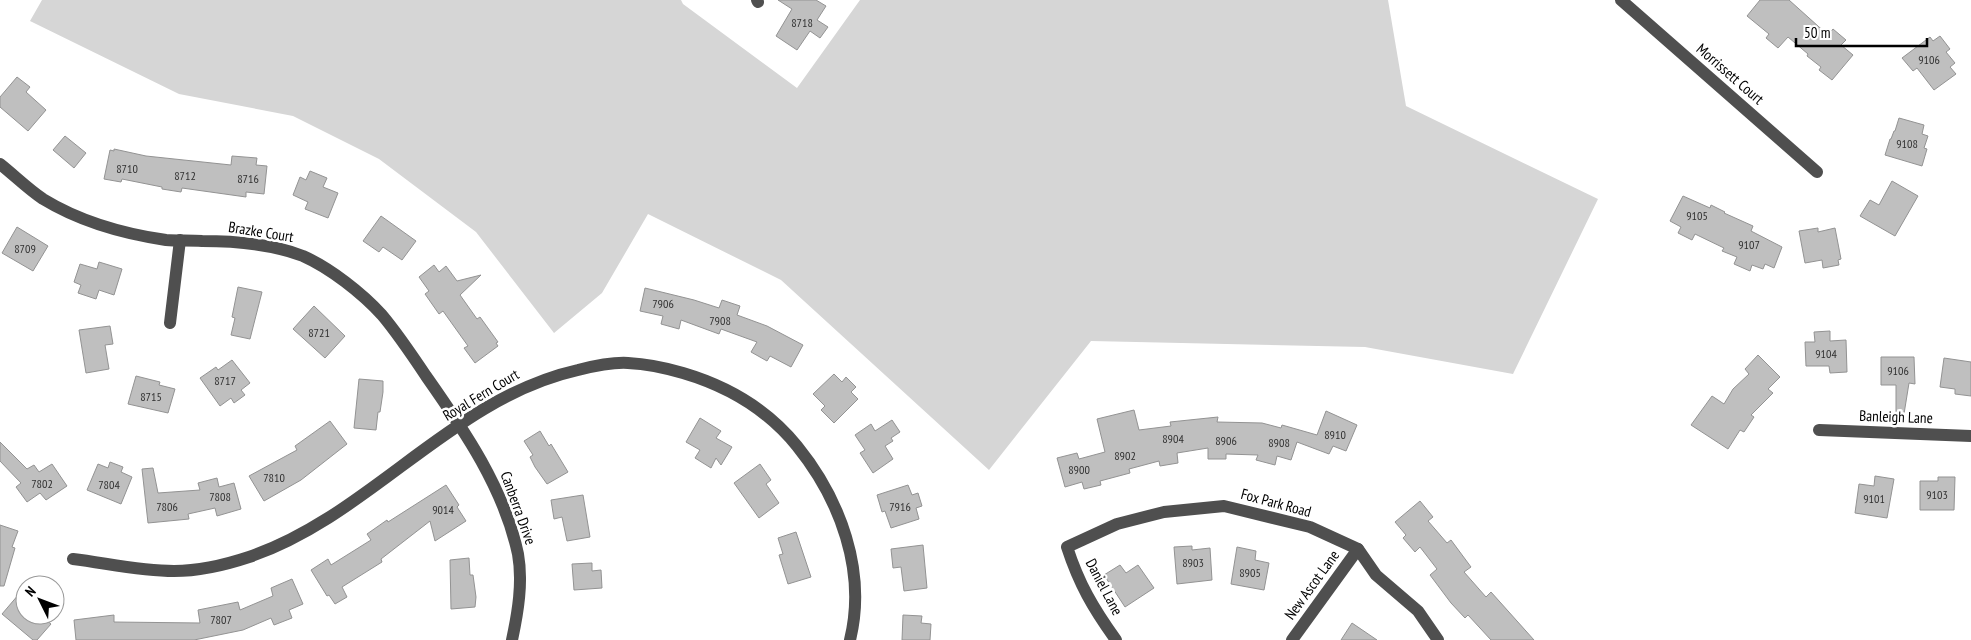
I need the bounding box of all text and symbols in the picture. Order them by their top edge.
house number: 8718 [791,15,813,30]
scale bar [1796,15,1927,47]
text: 50 m [1804,23,1830,42]
street label: Morrissett Court [1693,39,1768,108]
house number: 9106 [1918,52,1940,67]
house number: 9108 [1896,136,1918,151]
house number: 8710 [116,161,138,176]
house number: 8712 [174,168,196,183]
house number: 8716 [237,171,259,186]
house number: 9105 [1686,208,1708,223]
street label: Brazke Court [227,217,295,246]
house number: 9107 [1738,237,1760,252]
house number: 8709 [14,241,36,256]
house number: 7906 [652,296,674,311]
house number: 7908 [709,313,731,328]
house number: 8721 [308,325,330,340]
house number: 9104 [1815,346,1837,361]
house number: 9106 [1887,363,1909,378]
street label: Royal Fern Court [439,364,522,425]
house number: 8717 [214,373,236,388]
house number: 8715 [140,389,162,404]
street label: Banleigh Lane [1859,406,1933,427]
house number: 8910 [1324,427,1346,442]
house number: 8904 [1162,431,1184,446]
house number: 8906 [1215,433,1237,448]
house number: 8908 [1268,435,1290,450]
house number: 8902 [1114,448,1136,463]
house number: 8900 [1068,462,1090,477]
street label: Canberra Drive [496,469,541,547]
house number: 7810 [263,470,285,485]
house number: 7802 [31,476,53,491]
house number: 7804 [98,477,120,492]
street label: Fox Park Road [1239,484,1313,521]
house number: 9103 [1926,487,1948,502]
house number: 7808 [209,489,231,504]
house number: 9101 [1863,491,1885,506]
house number: 7806 [156,499,178,514]
house number: 7916 [889,499,911,514]
house number: 9014 [432,502,454,517]
street label: New Ascot Lane [1280,546,1343,623]
street label: Daniel Lane [1082,555,1127,618]
house number: 8903 [1182,555,1204,570]
house number: 8905 [1239,565,1261,580]
north arrow [15,575,65,625]
text: N [21,582,40,600]
house number: 7807 [210,612,232,627]

